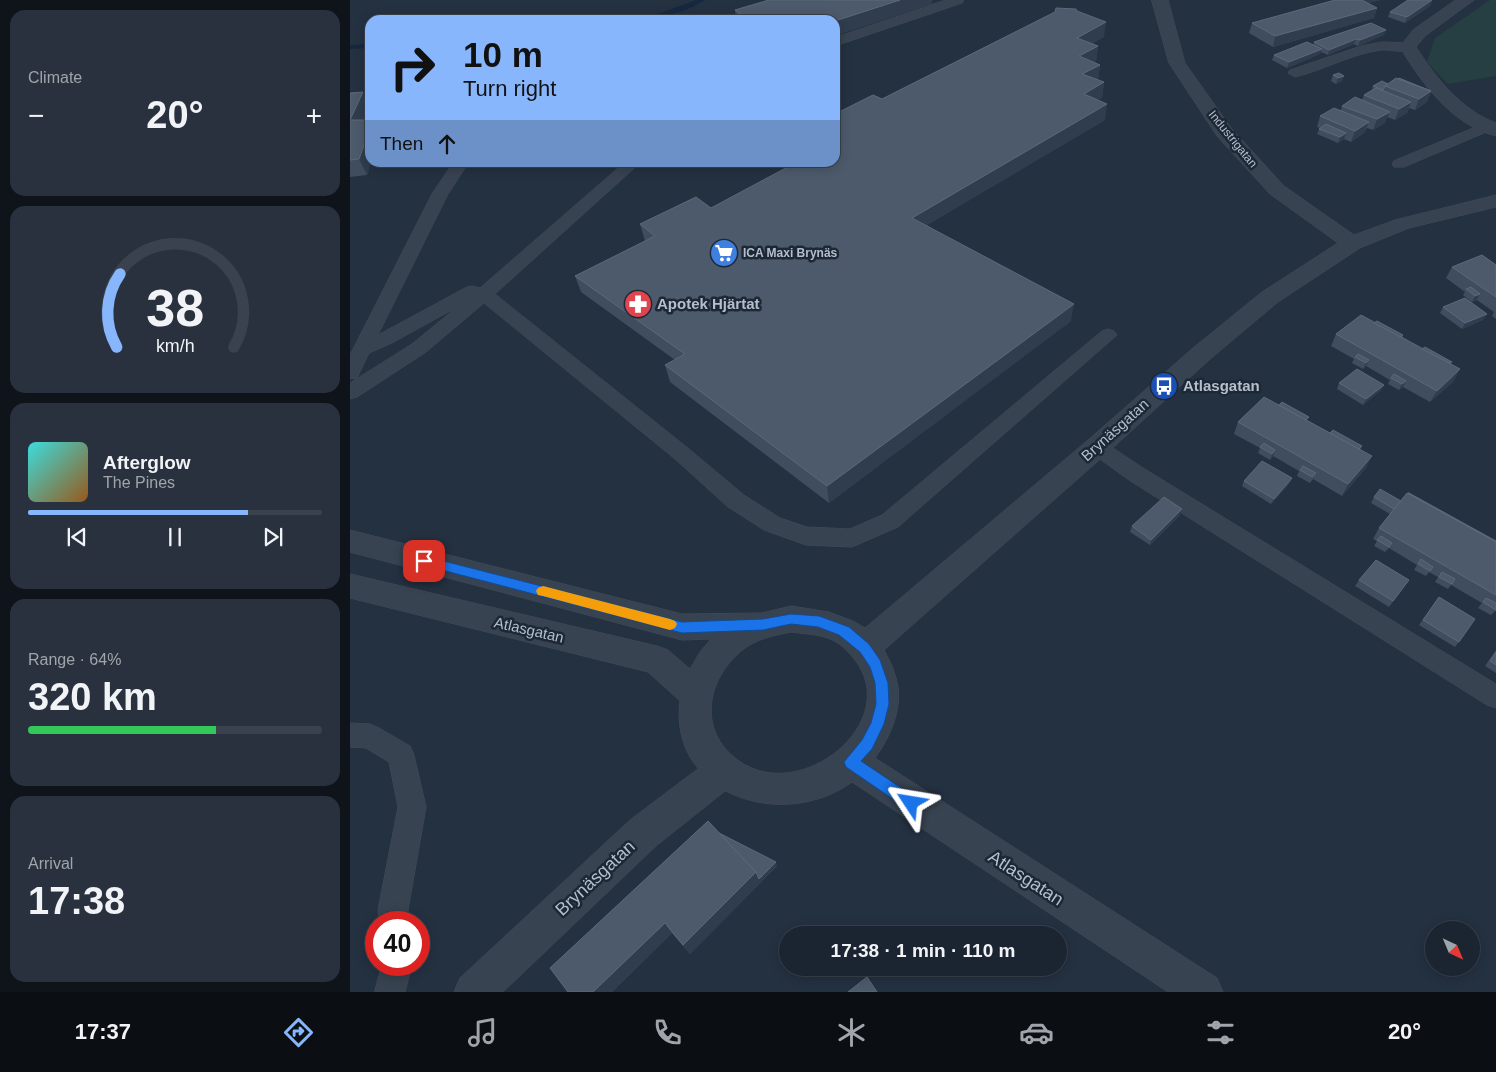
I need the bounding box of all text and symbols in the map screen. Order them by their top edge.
icon: right [380,35,445,100]
text: 10 m [463,35,543,74]
text: Climate [28,69,82,86]
text: Turn right [463,76,556,101]
text: 20° [146,94,204,136]
text: − [28,100,44,131]
text: + [306,100,322,131]
street label: Industrigatan [1206,108,1260,170]
icon: ahead [433,130,461,158]
text: Then [380,133,423,154]
supermarket icon: ICA Maxi Brynäs [709,238,739,268]
place label: ICA Maxi Brynäs [743,246,838,260]
text: 38 [146,279,204,337]
pharmacy icon: Apotek Hjärtat [623,289,653,319]
place label: Apotek Hjärtat [657,295,760,312]
text: km/h [156,336,194,356]
bus stop icon: Atlasgatan [1149,371,1179,401]
place label: Atlasgatan [1183,377,1260,394]
street label: Brynäsgatan [1078,395,1152,464]
text: Afterglow [103,452,191,473]
text: The Pines [103,474,175,491]
icon: previous [63,523,91,551]
icon: pause [161,523,189,551]
icon: next [259,523,287,551]
pin [403,540,445,582]
icon: arrive [410,547,438,575]
street label: Atlasgatan [493,613,566,646]
text: Range · 64% [28,651,121,668]
text: 320 km [28,676,157,718]
position arrow [884,776,936,828]
street label: Brynäsgatan [551,836,639,920]
street label: Atlasgatan [985,846,1067,910]
text: Arrival [28,855,73,872]
text: 17:38 [28,880,125,922]
speed limit sign: 40 [365,911,430,976]
north arrow [1425,921,1480,976]
map controls [1425,921,1480,976]
text: 17:38 · 1 min · 110 m [831,940,1015,961]
icon: directions [281,1015,316,1050]
icon: music [465,1015,500,1050]
icon: phone [650,1015,685,1050]
icon: climate [834,1015,869,1050]
icon: car [1019,1015,1054,1050]
icon: filters [1203,1015,1238,1050]
text: 17:37 [75,1019,131,1044]
text: 20° [1388,1019,1421,1044]

